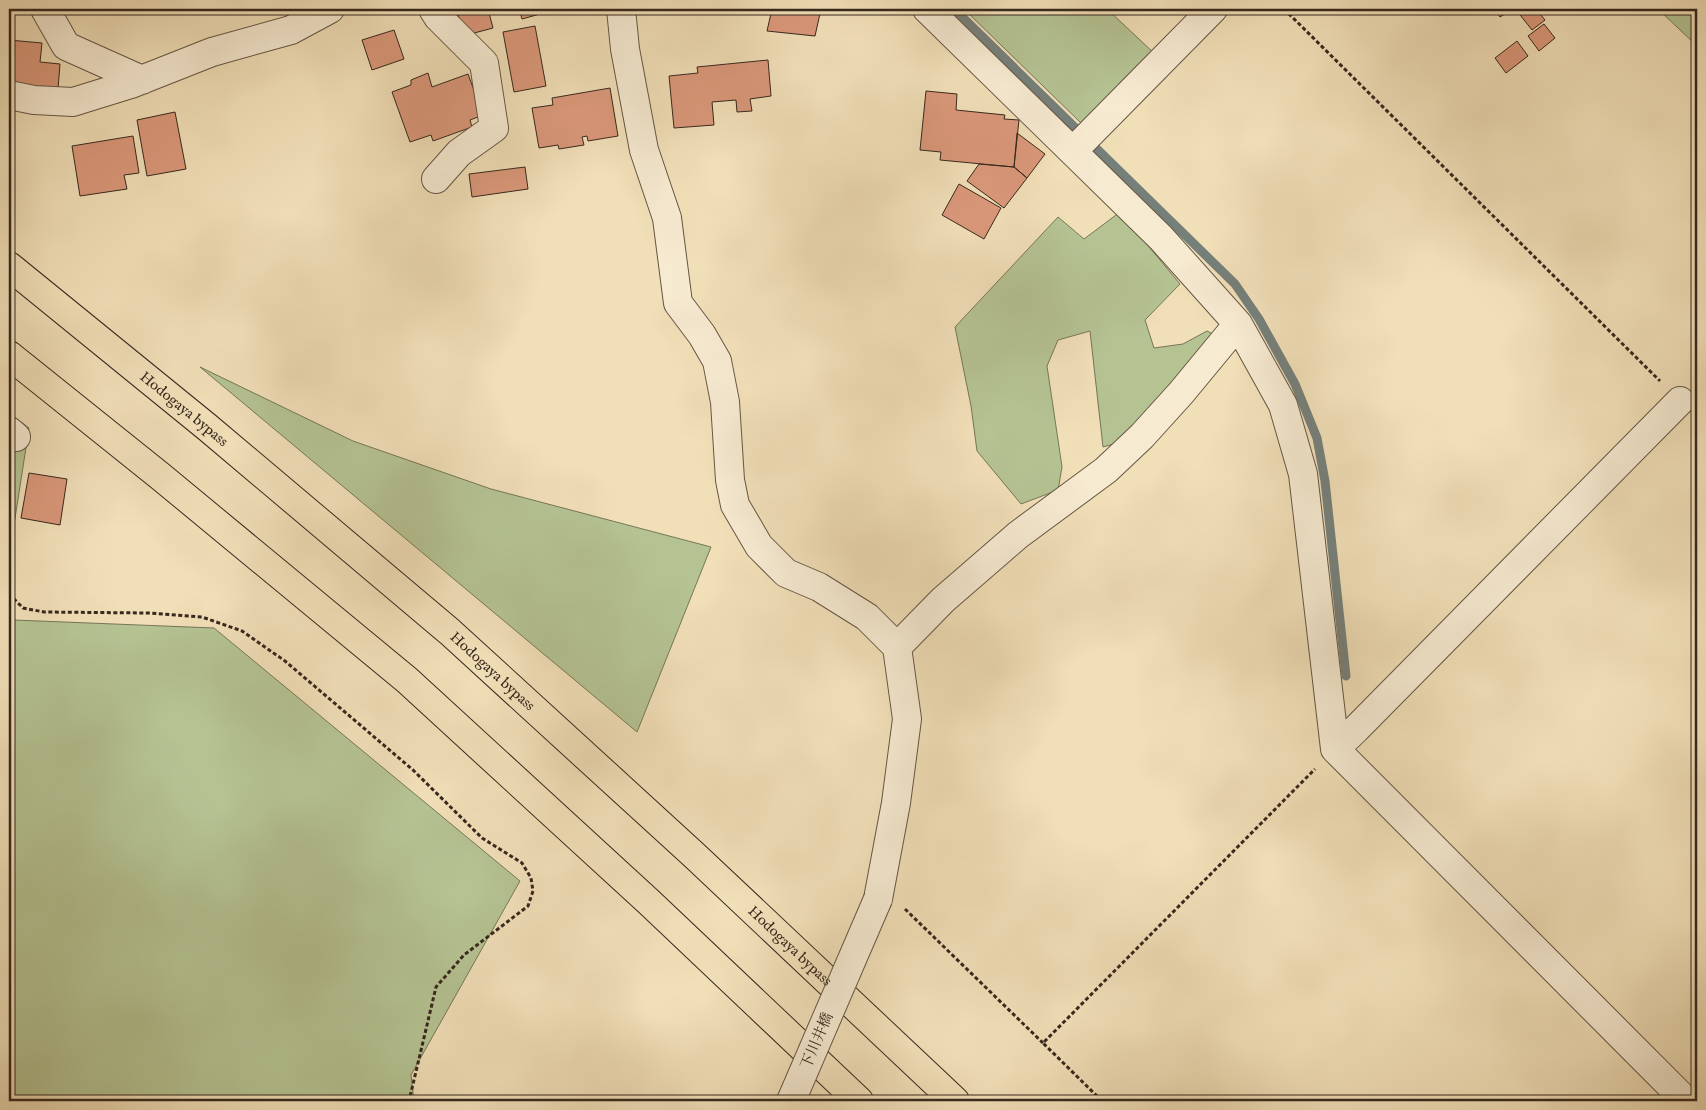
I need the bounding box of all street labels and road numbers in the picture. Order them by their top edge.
street label: Hodogaya bypass [136,367,232,451]
street label: Hodogaya bypass [446,627,539,715]
street label: Hodogaya bypass [744,902,836,990]
street label: 下川井橋 [797,1010,837,1072]

